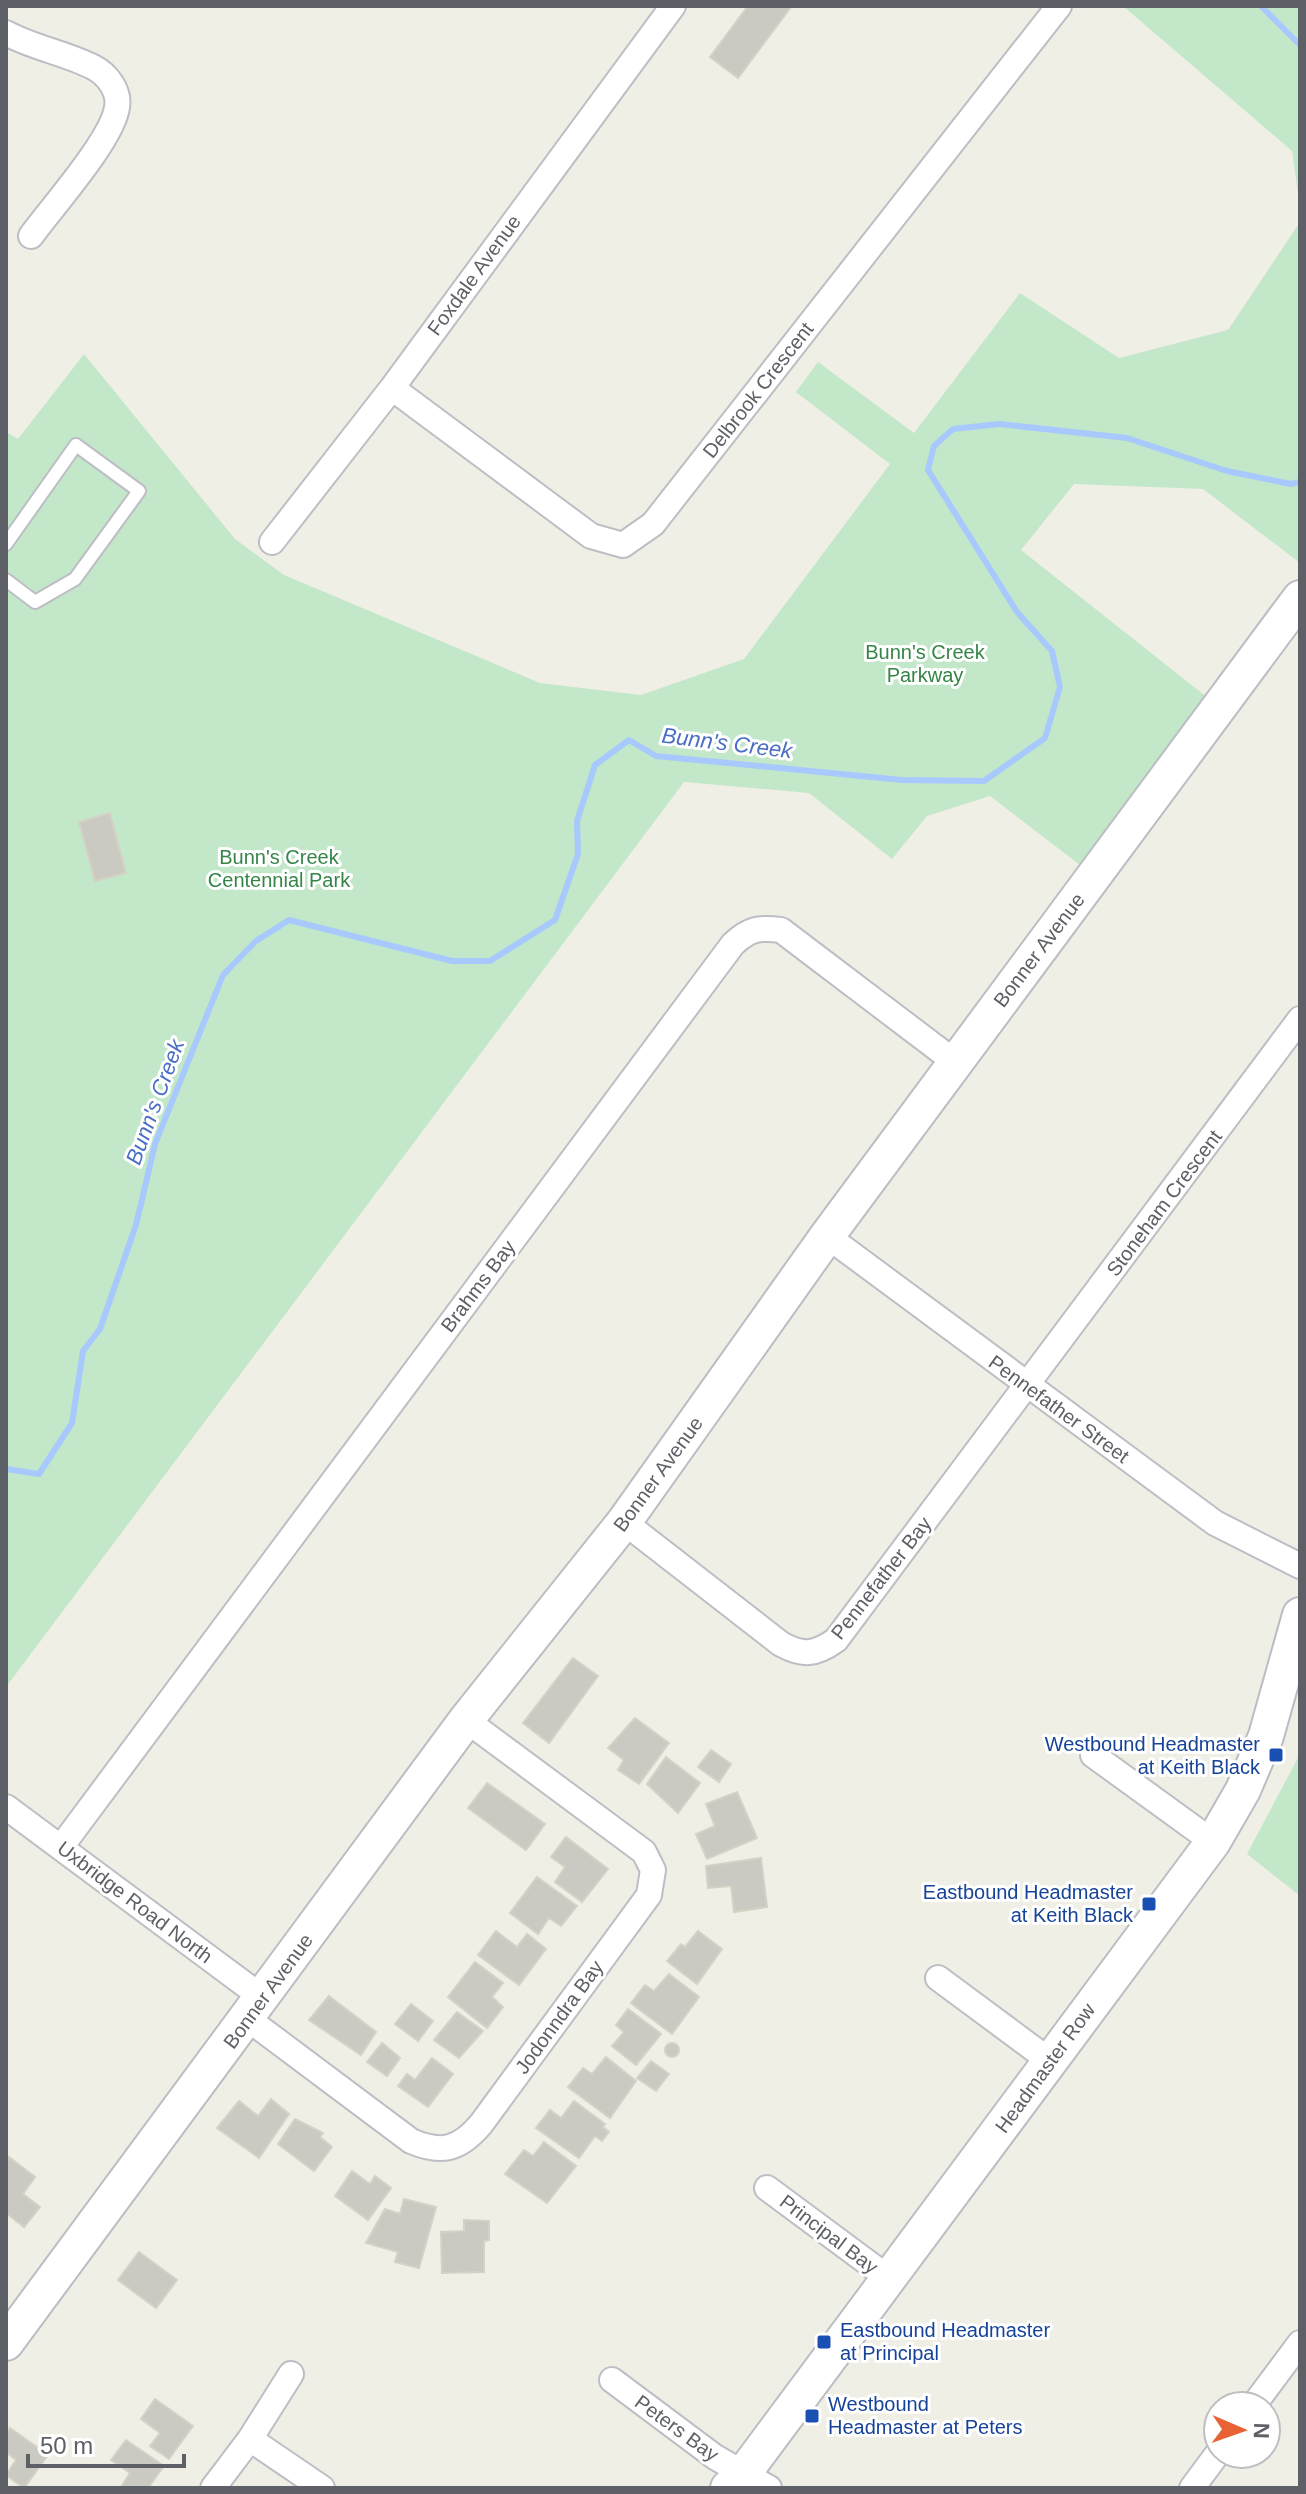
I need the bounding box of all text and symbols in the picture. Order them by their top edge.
street label: Foxdale Avenue [423,211,525,339]
street label: Delbrook Crescent [698,318,818,462]
park label: Bunn's Creek Parkway [865,641,986,686]
water label: Bunn's Creek [660,723,795,764]
park label: Bunn's Creek Centennial Park [208,846,351,891]
street label: Bonner Avenue [989,889,1089,1011]
water label: Bunn's Creek [121,1035,190,1168]
street label: Stoneham Crescent [1102,1125,1226,1280]
street label: Brahms Bay [436,1236,520,1336]
street label: Pennefather Street [985,1351,1134,1468]
street label: Bonner Avenue [609,1412,707,1536]
street label: Pennefather Bay [826,1513,936,1643]
place label: Westbound Headmaster at Keith Black [1045,1733,1261,1778]
marker: Westbound Headmaster at Keith Black [1267,1746,1285,1764]
street label: Uxbridge Road North [53,1837,217,1967]
place label: Eastbound Headmaster at Keith Black [923,1881,1134,1926]
marker: Eastbound Headmaster at Keith Black [1140,1895,1158,1913]
street label: Bonner Avenue [219,1929,317,2053]
street label: Jodonndra Bay [511,1956,607,2078]
street label: Headmaster Row [991,1999,1100,2137]
street label: Principal Bay [776,2190,882,2278]
place label: Eastbound Headmaster at Principal [840,2319,1050,2364]
marker: Eastbound Headmaster at Principal [815,2333,833,2351]
street label: Peters Bay [631,2390,723,2466]
north arrow [1202,2390,1282,2470]
place label: Westbound Headmaster at Peters [828,2393,1023,2438]
marker: Westbound Headmaster at Peters [803,2407,821,2425]
scale bar [28,2418,184,2468]
text: N [1249,2422,1274,2439]
text: 50 m [40,2432,93,2459]

